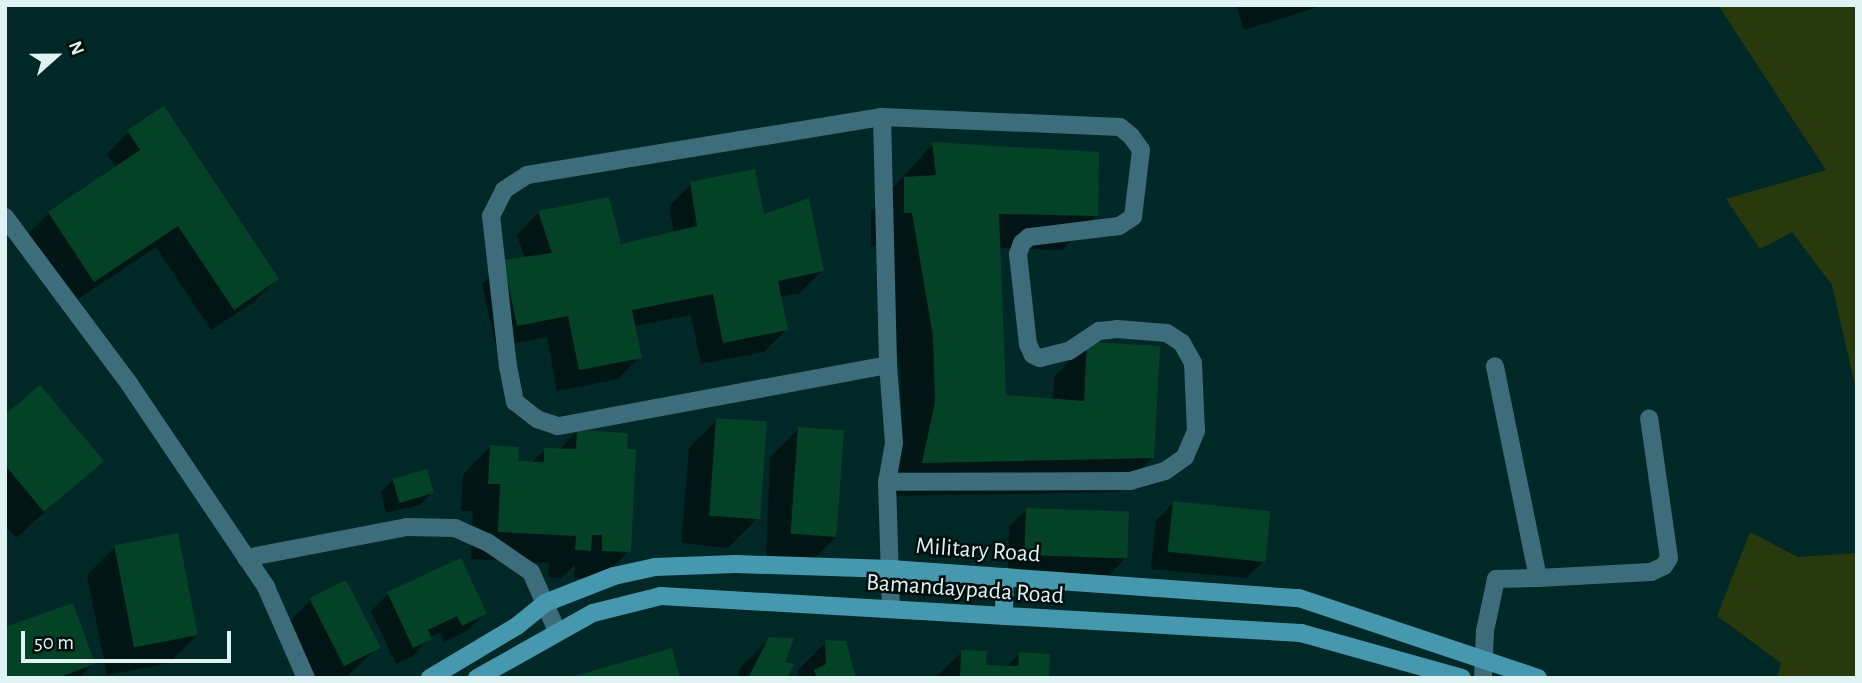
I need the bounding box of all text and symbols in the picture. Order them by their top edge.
north arrow [21,21,91,91]
text: N [65,39,87,58]
street label: Military Road [915,532,1041,570]
street label: Bamandaypada Road [865,569,1065,611]
scale bar [24,616,234,660]
text: 50 m [34,632,74,653]

